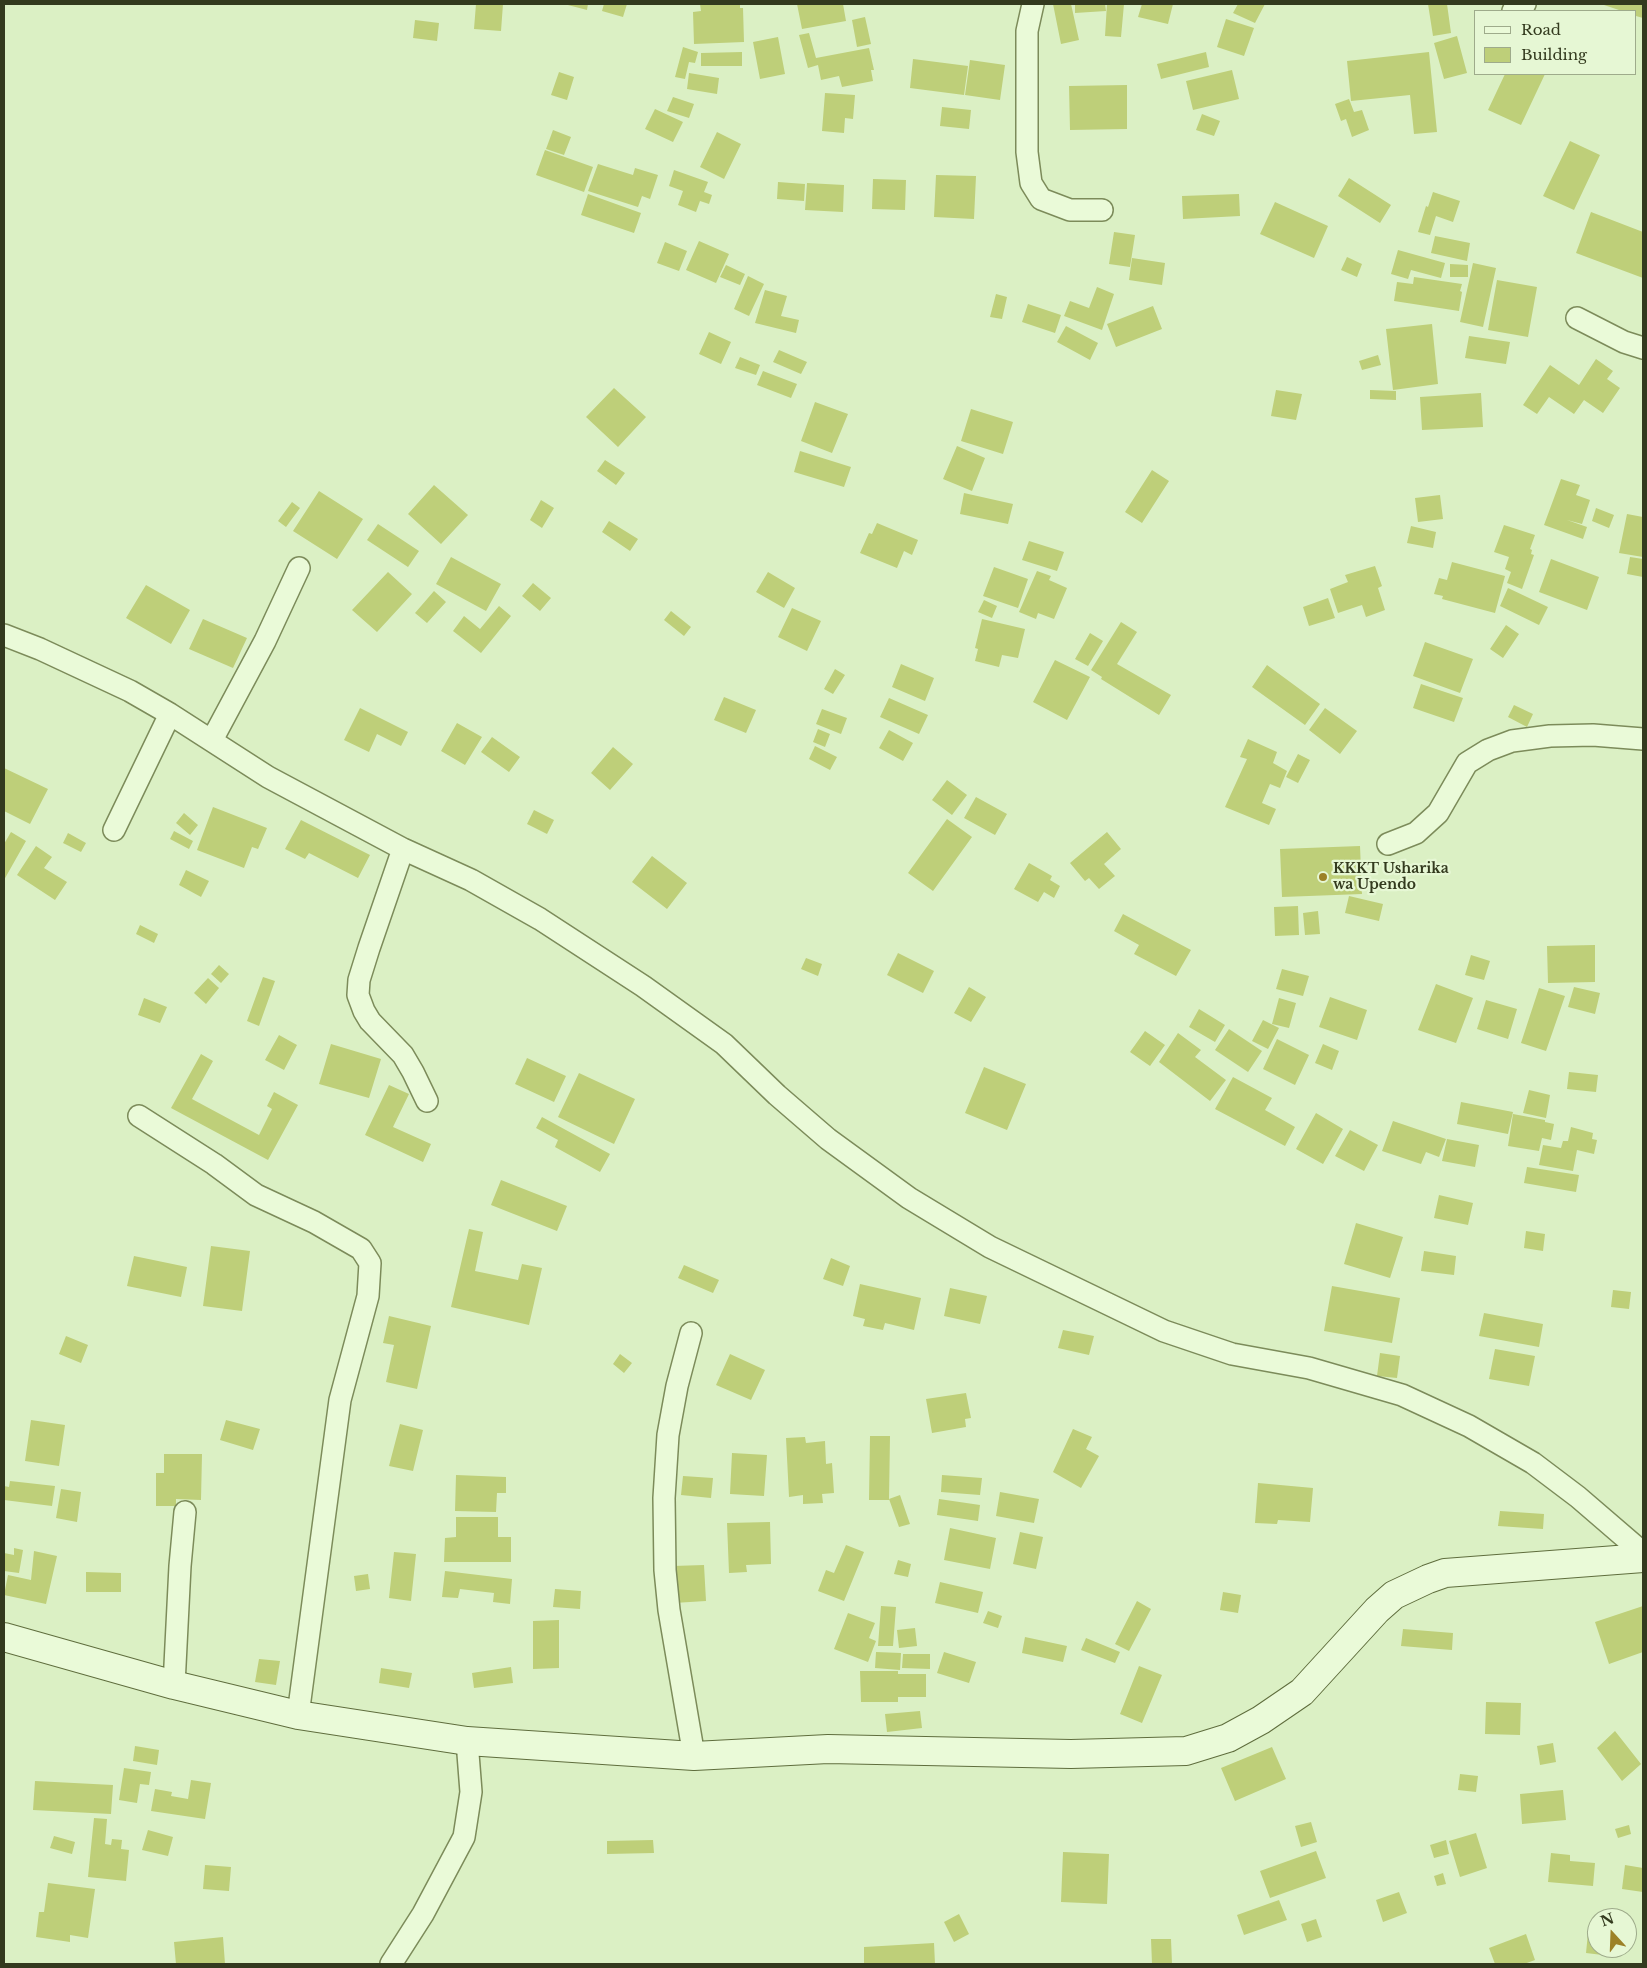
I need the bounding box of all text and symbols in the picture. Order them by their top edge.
legend [1474,10,1637,75]
text: Road [1521,20,1561,39]
text: Building [1521,45,1587,64]
place label: KKKT Usharika wa Upendo [1333,861,1449,894]
marker: KKKT Usharika wa Upendo [1317,871,1329,883]
north arrow [1587,1908,1637,1958]
text: N [1598,1909,1616,1931]

